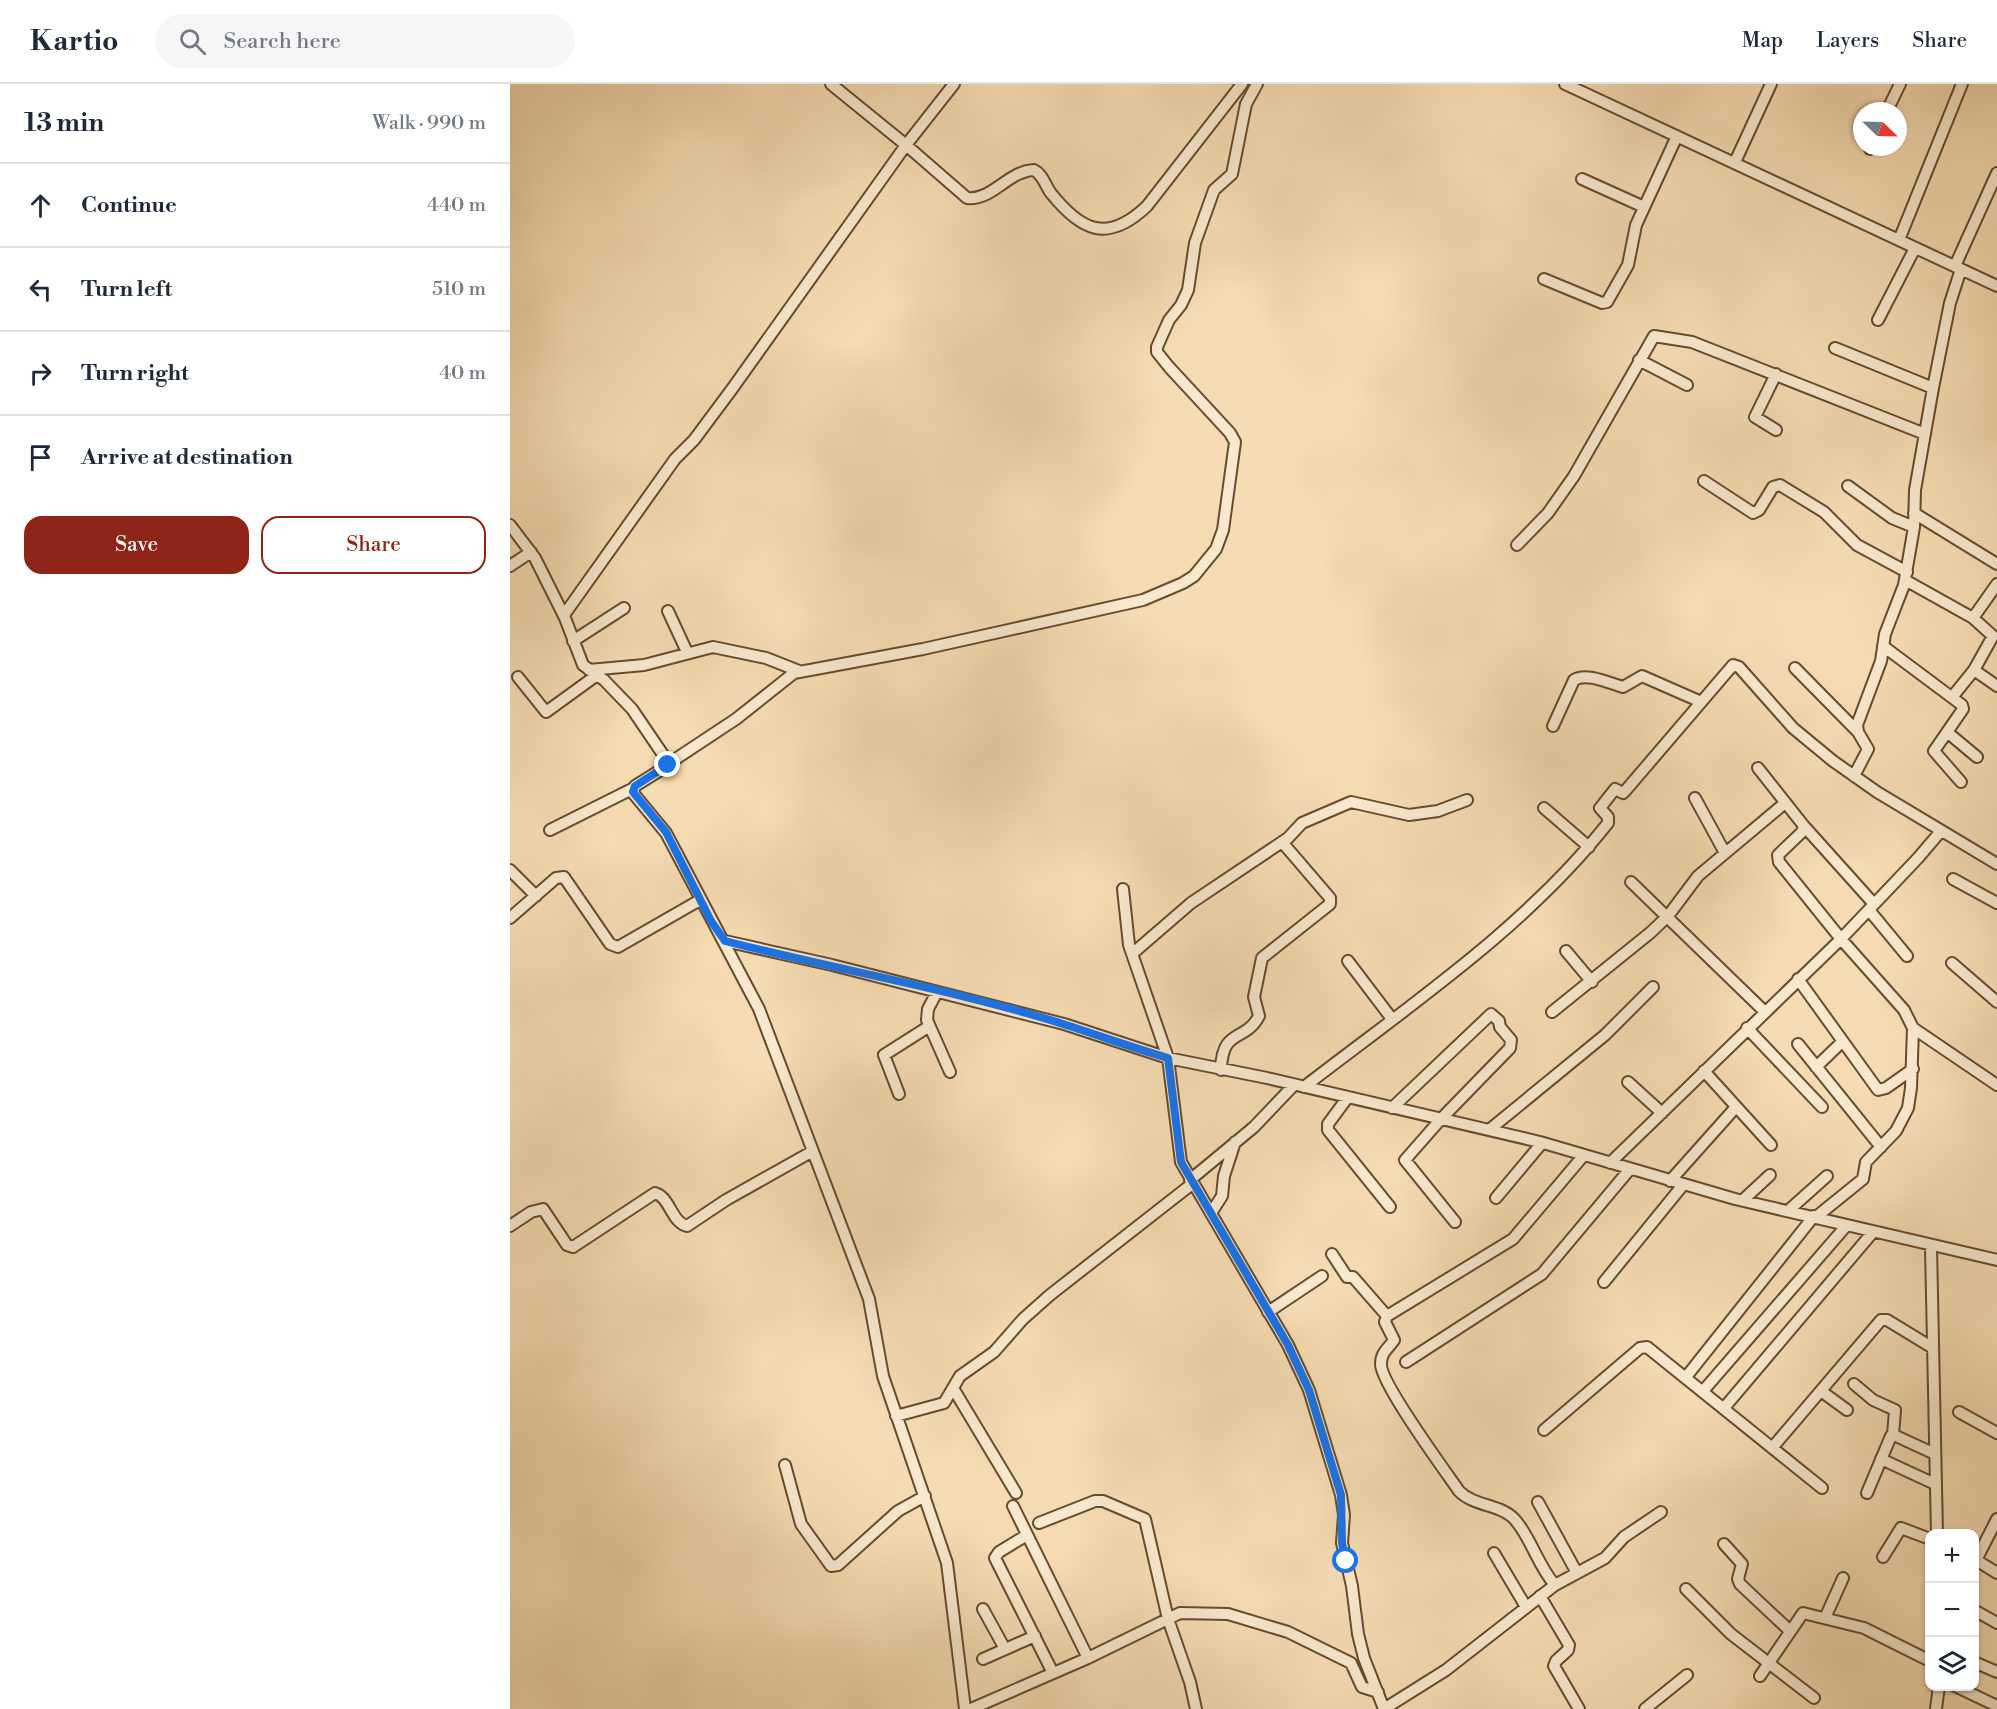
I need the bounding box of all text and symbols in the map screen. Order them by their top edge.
search box [155,14,575,68]
text: Kartio [30,24,119,59]
icon: search [176,25,209,58]
text: Search here [224,28,341,55]
text: Map [1742,28,1783,54]
text: Layers [1816,28,1879,54]
text: Share [1912,28,1967,54]
north arrow [1853,102,1907,156]
text: 13 min [24,107,104,139]
text: Walk · 990 m [372,111,486,136]
icon: ahead [24,189,57,222]
text: Continue [81,192,177,219]
text: 440 m [427,193,486,218]
icon: left [24,273,57,306]
text: Turn left [81,276,172,303]
text: 510 m [432,277,486,302]
icon: right [24,357,57,390]
text: Turn right [81,360,189,387]
text: 40 m [439,361,486,386]
icon: arrive [24,441,57,474]
text: Arrive at destination [81,444,293,471]
button: Save [24,516,249,574]
button: Share [261,516,486,574]
route end [654,751,680,777]
map controls [1925,1529,1979,1691]
button: + [1925,1529,1979,1583]
route start [1332,1547,1358,1573]
button: − [1925,1583,1979,1637]
button: layers [1925,1637,1979,1691]

